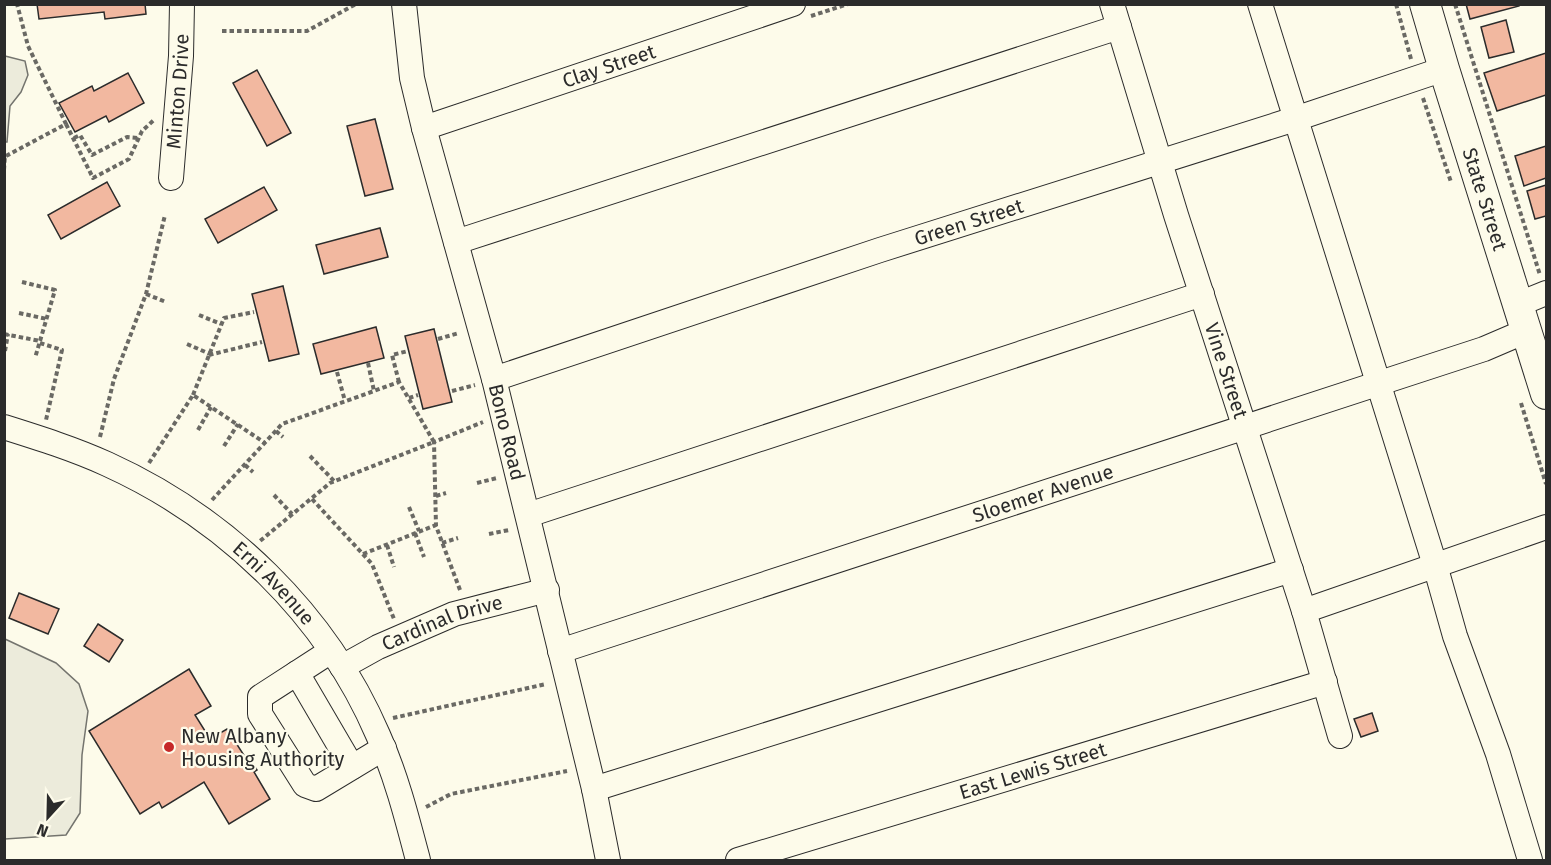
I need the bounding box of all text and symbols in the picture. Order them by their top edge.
street label: Minton Drive [161,33,193,150]
street label: Clay Street [559,39,659,93]
street label: State Street [1457,145,1512,254]
street label: Green Street [911,193,1027,250]
street label: Vine Street [1200,320,1253,422]
street label: Bono Road [484,381,530,483]
street label: Sloemer Avenue [969,459,1116,527]
street label: Erni Avenue [228,536,320,630]
street label: Cardinal Drive [378,590,505,656]
place label: New Albany Housing Authority [181,724,345,771]
street label: East Lewis Street [956,737,1110,804]
marker: New Albany Housing Authority [162,740,176,754]
north arrow [18,787,78,847]
text: N [34,820,51,841]

